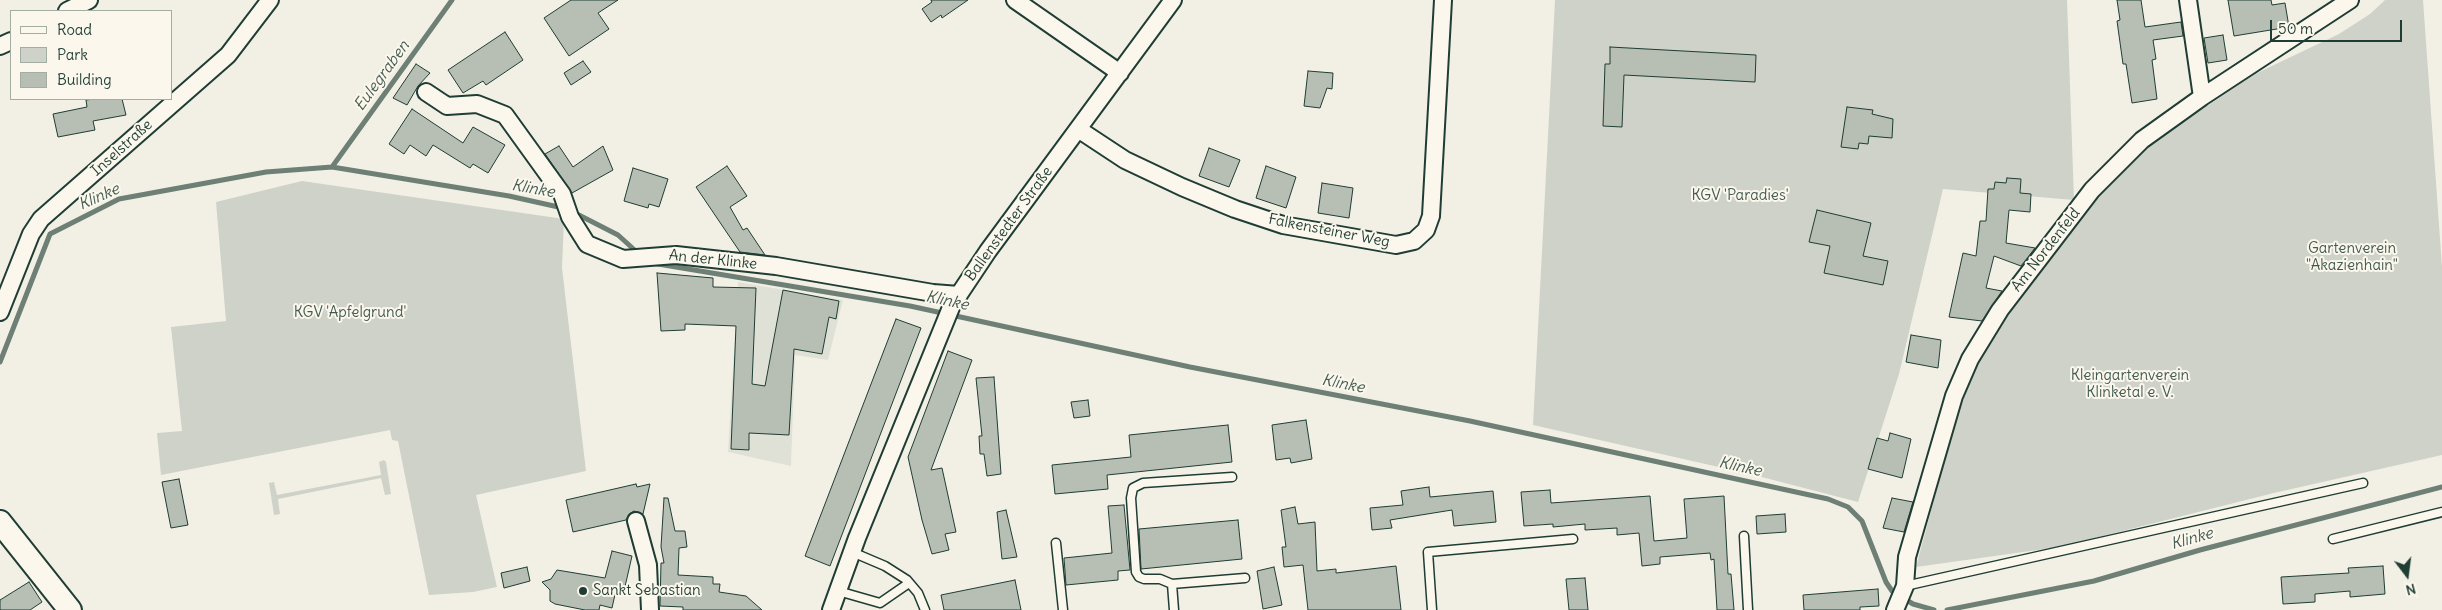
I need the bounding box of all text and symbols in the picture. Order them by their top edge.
legend [10,10,172,100]
scale bar [2272,10,2404,42]
text: 50 m [2278,19,2313,38]
text: Road [57,20,92,39]
water label: Eulegraben [350,37,414,115]
text: Park [57,45,88,64]
text: Building [57,70,112,89]
street label: Inselstraße [88,116,156,180]
street label: Ballenstedter Straße [961,163,1057,285]
water label: Klinke [510,176,556,202]
water label: Klinke [75,179,123,215]
park label: KGV 'Paradies' [1691,187,1789,205]
street label: Am Nordenfeld [2008,205,2084,295]
street label: Falkensteiner Weg [1267,210,1391,252]
park label: Gartenverein "Akazienhain" [2306,240,2398,275]
street label: An der Klinke [668,246,758,274]
water label: Klinke [924,287,970,315]
park label: KGV 'Apfelgrund' [294,304,406,322]
park label: Kleingartenverein Klinketal e. V. [2071,367,2189,402]
water label: Klinke [1320,370,1366,398]
water label: Klinke [1717,453,1763,481]
water label: Klinke [2169,524,2215,554]
north arrow [2382,550,2432,600]
text: N [2404,580,2418,599]
place label: Sankt Sebastian [593,582,701,600]
marker: Sankt Sebastian [577,585,589,597]

